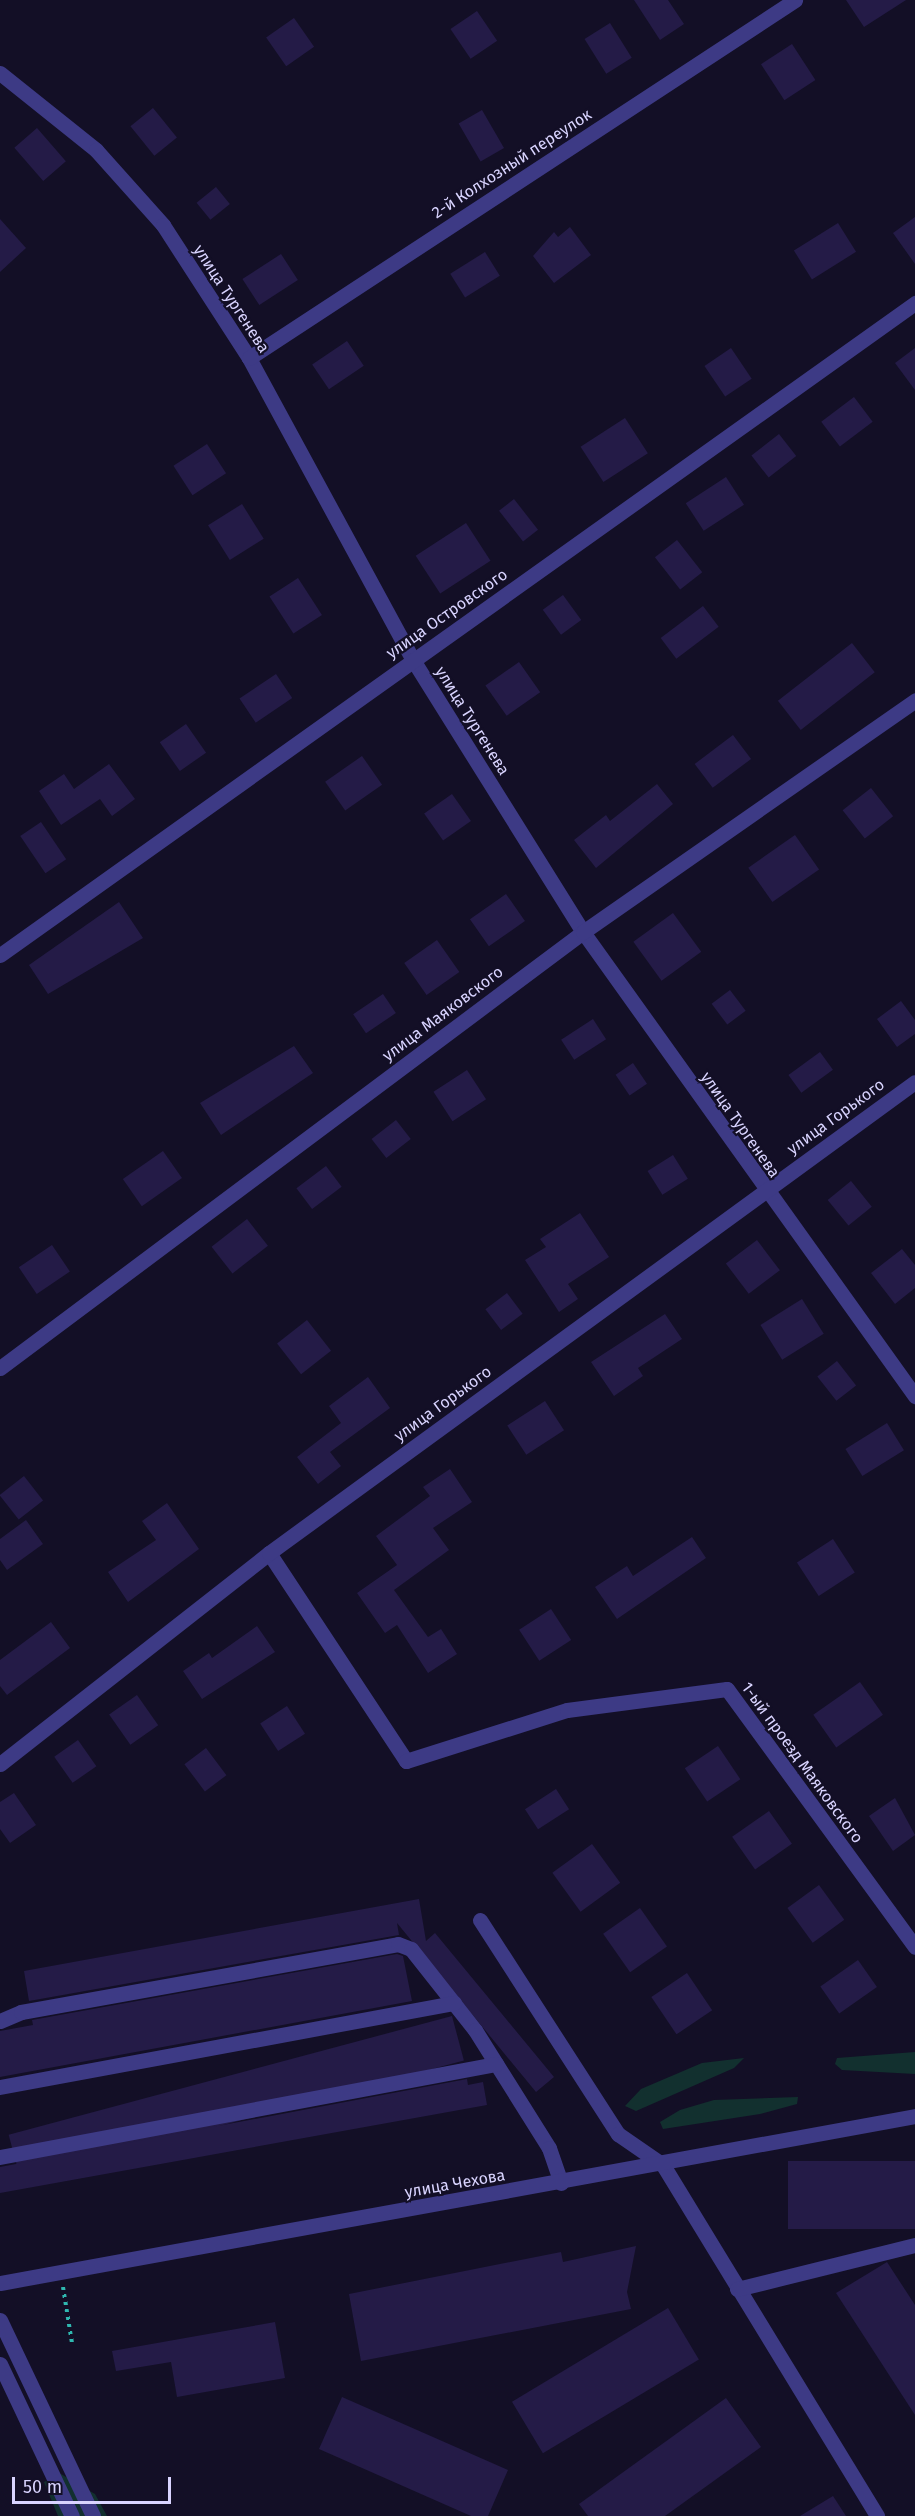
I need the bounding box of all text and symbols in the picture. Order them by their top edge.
street label: 2-й Колхозный переулок [429,105,595,223]
street label: улица Тургенева [189,241,273,357]
street label: улица Островского [383,565,511,663]
street label: улица Тургенева [431,663,513,779]
street label: улица Маяковского [379,962,507,1066]
street label: улица Тургенева [696,1068,784,1182]
street label: улица Горького [784,1075,888,1159]
street label: улица Горького [391,1362,495,1446]
street label: 1-ый проезд Маяковского [737,1679,867,1847]
street label: улица Чехова [403,2166,507,2202]
scale bar [15,2465,174,2503]
text: 50 m [23,2476,62,2498]

